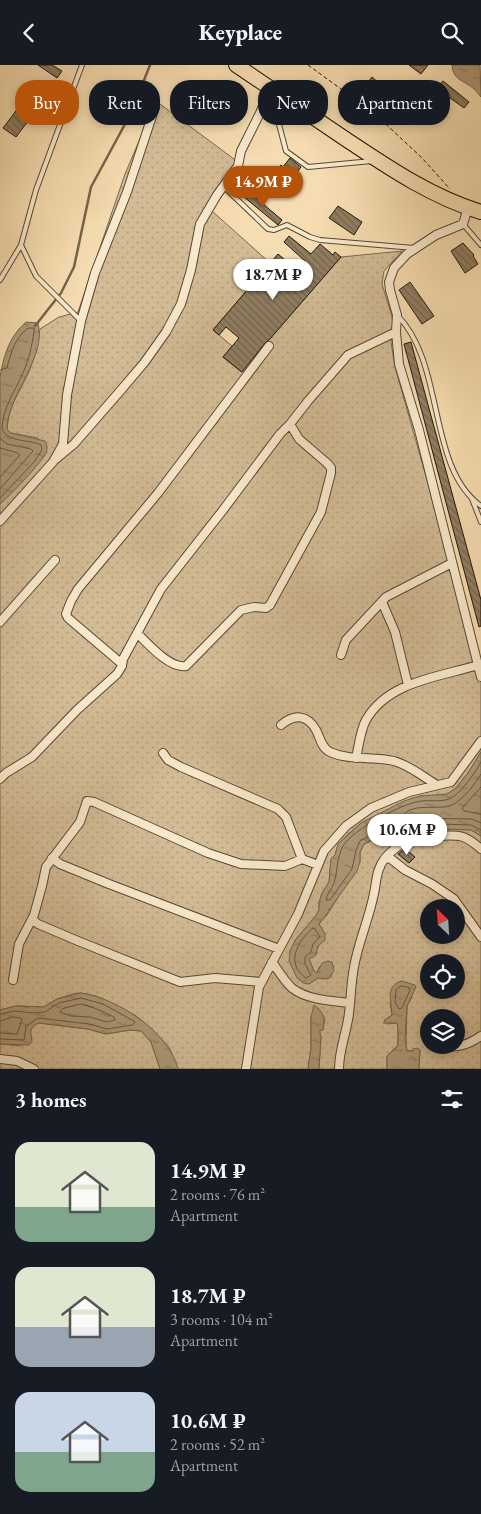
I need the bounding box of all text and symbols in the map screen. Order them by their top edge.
text: Keyplace [199,18,282,47]
icon: back [15,19,43,47]
icon: search [438,19,466,47]
chip: Buy [15,80,79,125]
chip: Rent [89,80,160,125]
chip: Filters [170,80,248,125]
chip: New [258,80,328,125]
chip: Apartment [338,80,450,125]
pin: 14.9M ₽ [217,165,309,208]
text: 14.9M ₽ [234,171,292,192]
pin: 18.7M ₽ [227,259,319,301]
text: 18.7M ₽ [244,264,302,285]
pin: 10.6M ₽ [361,813,453,856]
text: 10.6M ₽ [378,819,436,840]
north arrow [420,899,465,944]
map controls [420,899,465,1054]
button: locate [420,954,465,999]
button: layers [420,1009,465,1054]
icon: filters [438,1085,466,1113]
text: 3 homes [15,1086,87,1113]
text: 14.9M ₽ [170,1157,246,1184]
icon: home [55,1162,115,1222]
text: 2 rooms · 76 m² [170,1184,265,1205]
text: Apartment [170,1205,238,1226]
text: 18.7M ₽ [170,1282,246,1309]
icon: home [55,1287,115,1347]
text: 3 rooms · 104 m² [170,1309,273,1330]
text: Apartment [170,1330,238,1351]
text: 10.6M ₽ [170,1407,246,1434]
icon: home [55,1412,115,1472]
text: 2 rooms · 52 m² [170,1434,265,1455]
text: Apartment [170,1455,238,1476]

